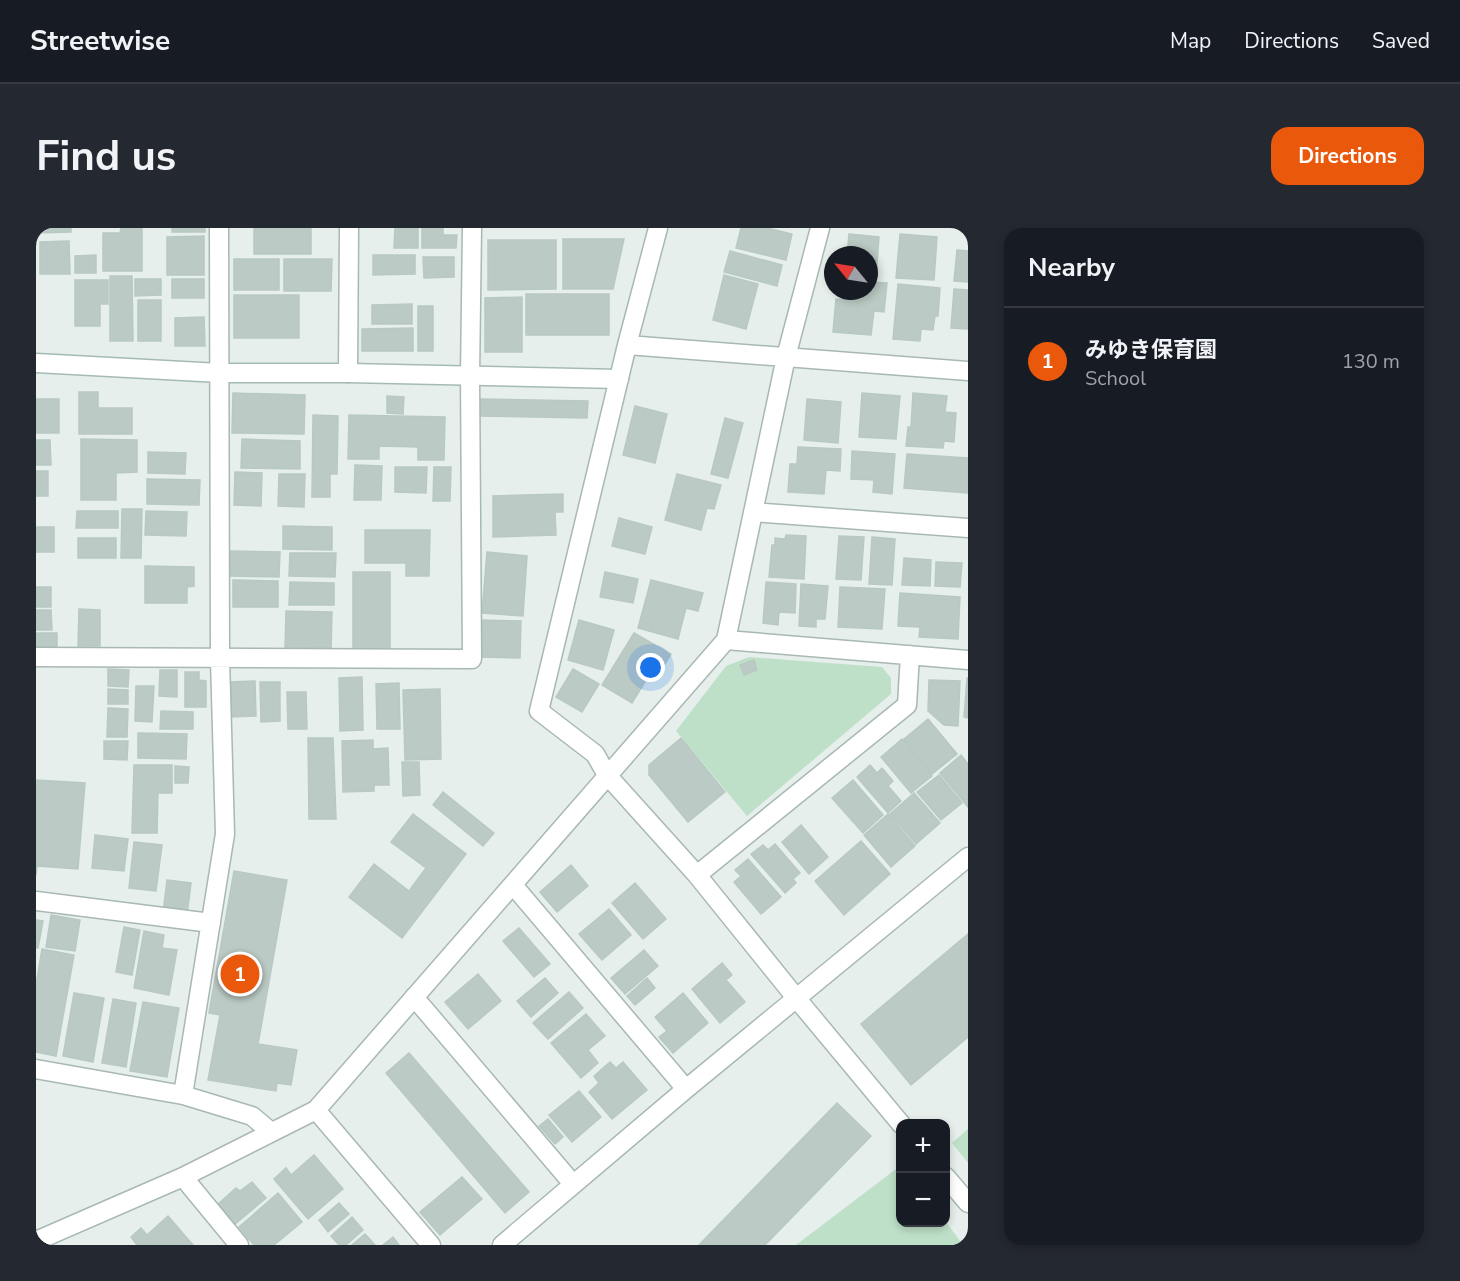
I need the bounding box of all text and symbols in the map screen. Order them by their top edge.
text: Streetwise [30,22,170,60]
text: Map [1170,27,1211,55]
text: Directions [1244,27,1339,55]
text: Saved [1372,27,1430,55]
button: Directions [1271,127,1424,185]
text: Find us [36,128,176,185]
north arrow [824,246,878,300]
text: Nearby [1028,250,1115,285]
text: みゆき保育園 [1085,335,1217,365]
text: 1 [1042,348,1054,375]
text: 130 m [1342,348,1400,375]
text: School [1085,365,1146,392]
your location [636,653,665,682]
pin: 1 [220,952,260,996]
map controls [896,1119,950,1227]
button: + [896,1119,950,1173]
button: − [896,1173,950,1227]

